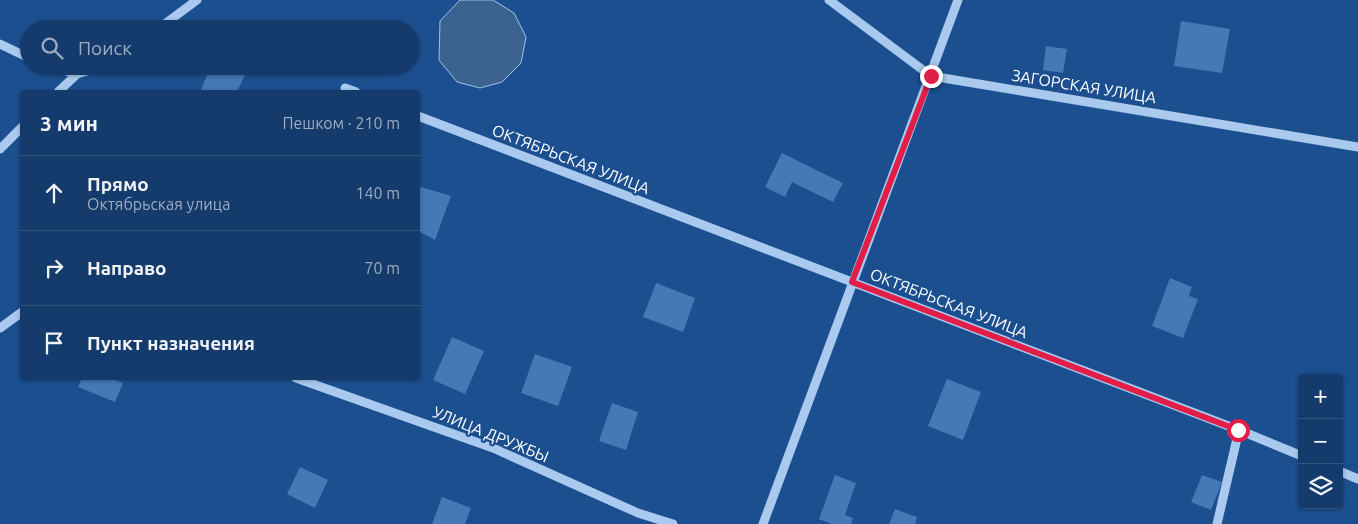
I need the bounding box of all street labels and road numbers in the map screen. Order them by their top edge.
street label: ЗАГОРСКАЯ УЛИЦА [1010,66,1158,106]
street label: ОКТЯБРЬСКАЯ УЛИЦА [490,121,653,198]
street label: ОКТЯБРЬСКАЯ УЛИЦА [868,265,1031,342]
street label: УЛИЦА ДРУЖБЫ [430,403,552,465]

